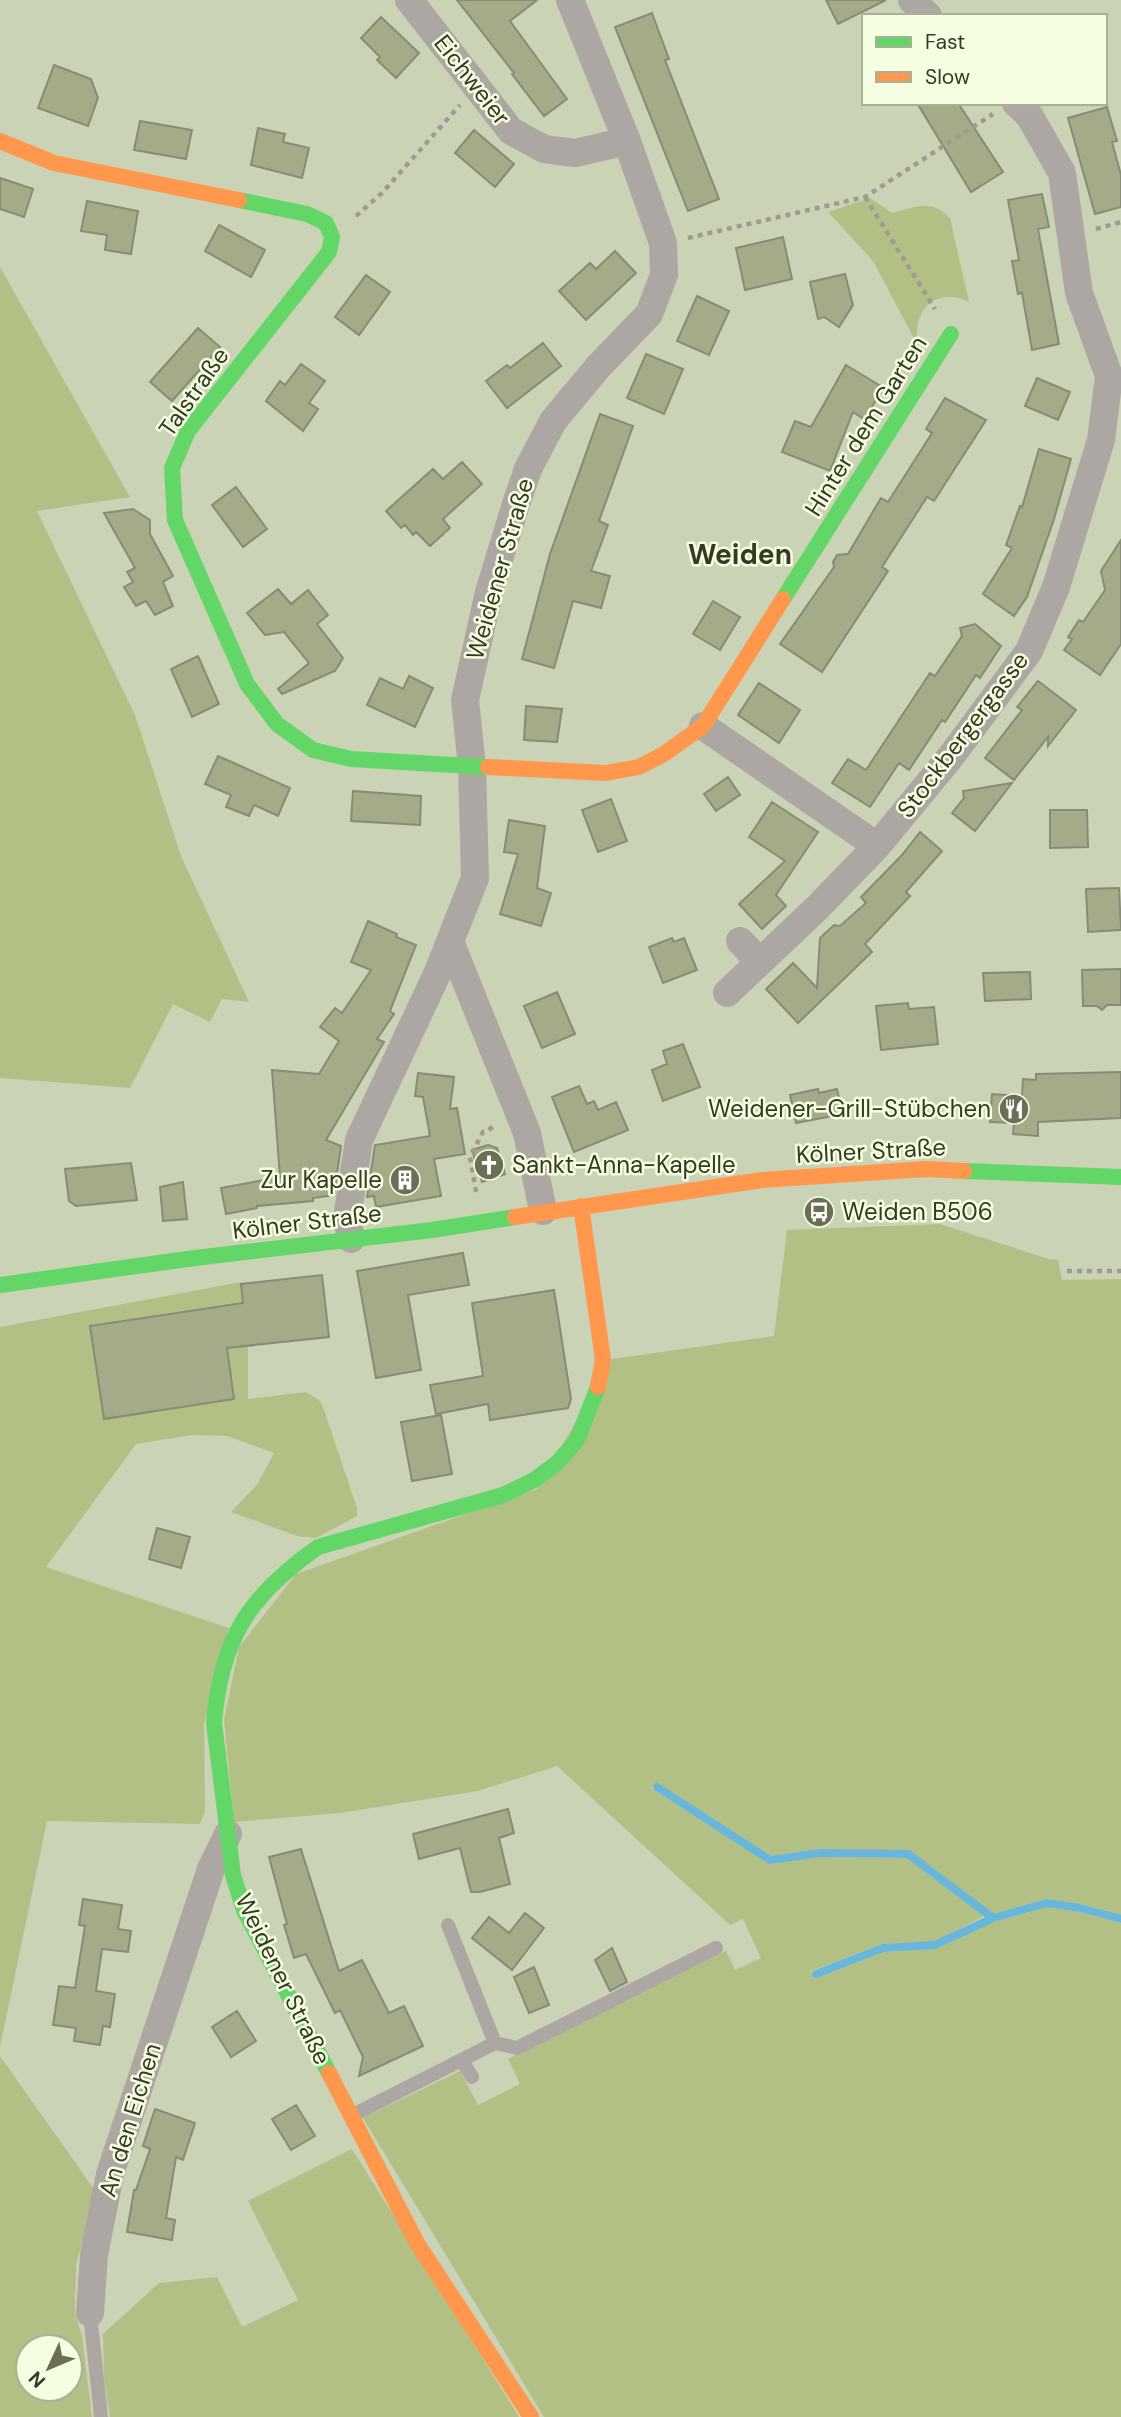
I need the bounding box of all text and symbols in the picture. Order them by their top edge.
legend [862,14,1107,105]
street label: Eichweier [427,28,517,131]
text: Fast [925,28,965,56]
text: Slow [925,63,970,91]
street label: Hinter dem Garten [798,330,934,522]
street label: Talstraße [152,341,236,442]
street label: Weidener Straße [459,475,540,663]
district label: Weiden [688,536,792,573]
street label: Stockbergergasse [890,646,1035,824]
restaurant icon: Weidener-Grill-Stübchen [997,1092,1031,1126]
place label: Weidener-Grill-Stübchen [708,1093,991,1124]
street label: Kölner Straße [795,1131,947,1170]
church icon: Sankt-Anna-Kapelle [472,1148,506,1182]
place label: Sankt-Anna-Kapelle [512,1149,736,1180]
building icon: Zur Kapelle [388,1163,422,1197]
place label: Zur Kapelle [260,1164,382,1195]
bus stop icon: Weiden B506 [802,1195,836,1229]
place label: Weiden B506 [842,1196,993,1227]
street label: Kölner Straße [231,1197,383,1246]
street label: Weidener Straße [228,1888,338,2070]
street label: An den Eichen [91,2039,168,2201]
north arrow [14,2333,84,2403]
text: N [23,2366,51,2393]

